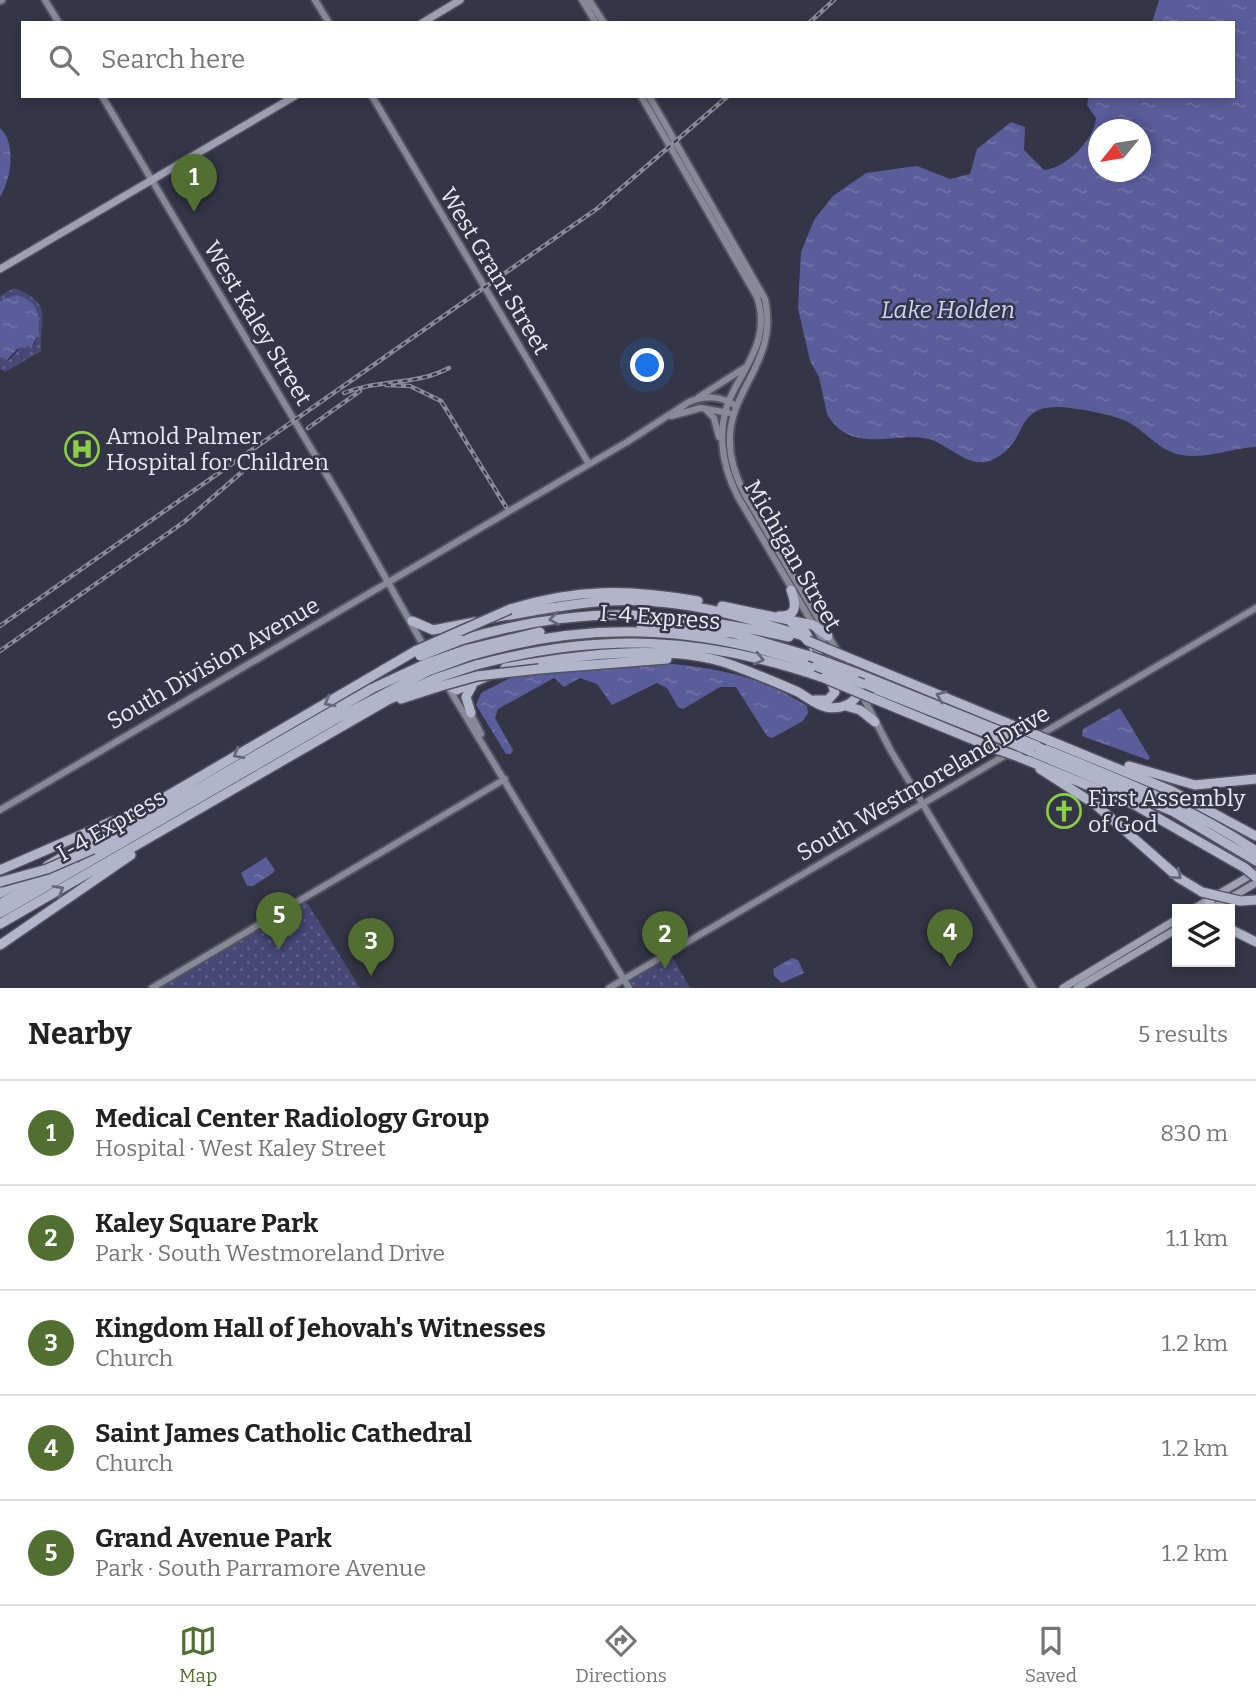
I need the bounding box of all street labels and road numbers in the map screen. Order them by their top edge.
street label: West Grant Street [434,182,556,360]
street label: West Kaley Street [198,236,318,410]
street label: Michigan Street [739,475,847,635]
street label: South Division Avenue [102,591,324,735]
street label: I-4 Express [599,599,721,635]
street label: South Westmoreland Drive [792,699,1054,867]
street label: I-4 Express [52,783,170,867]

